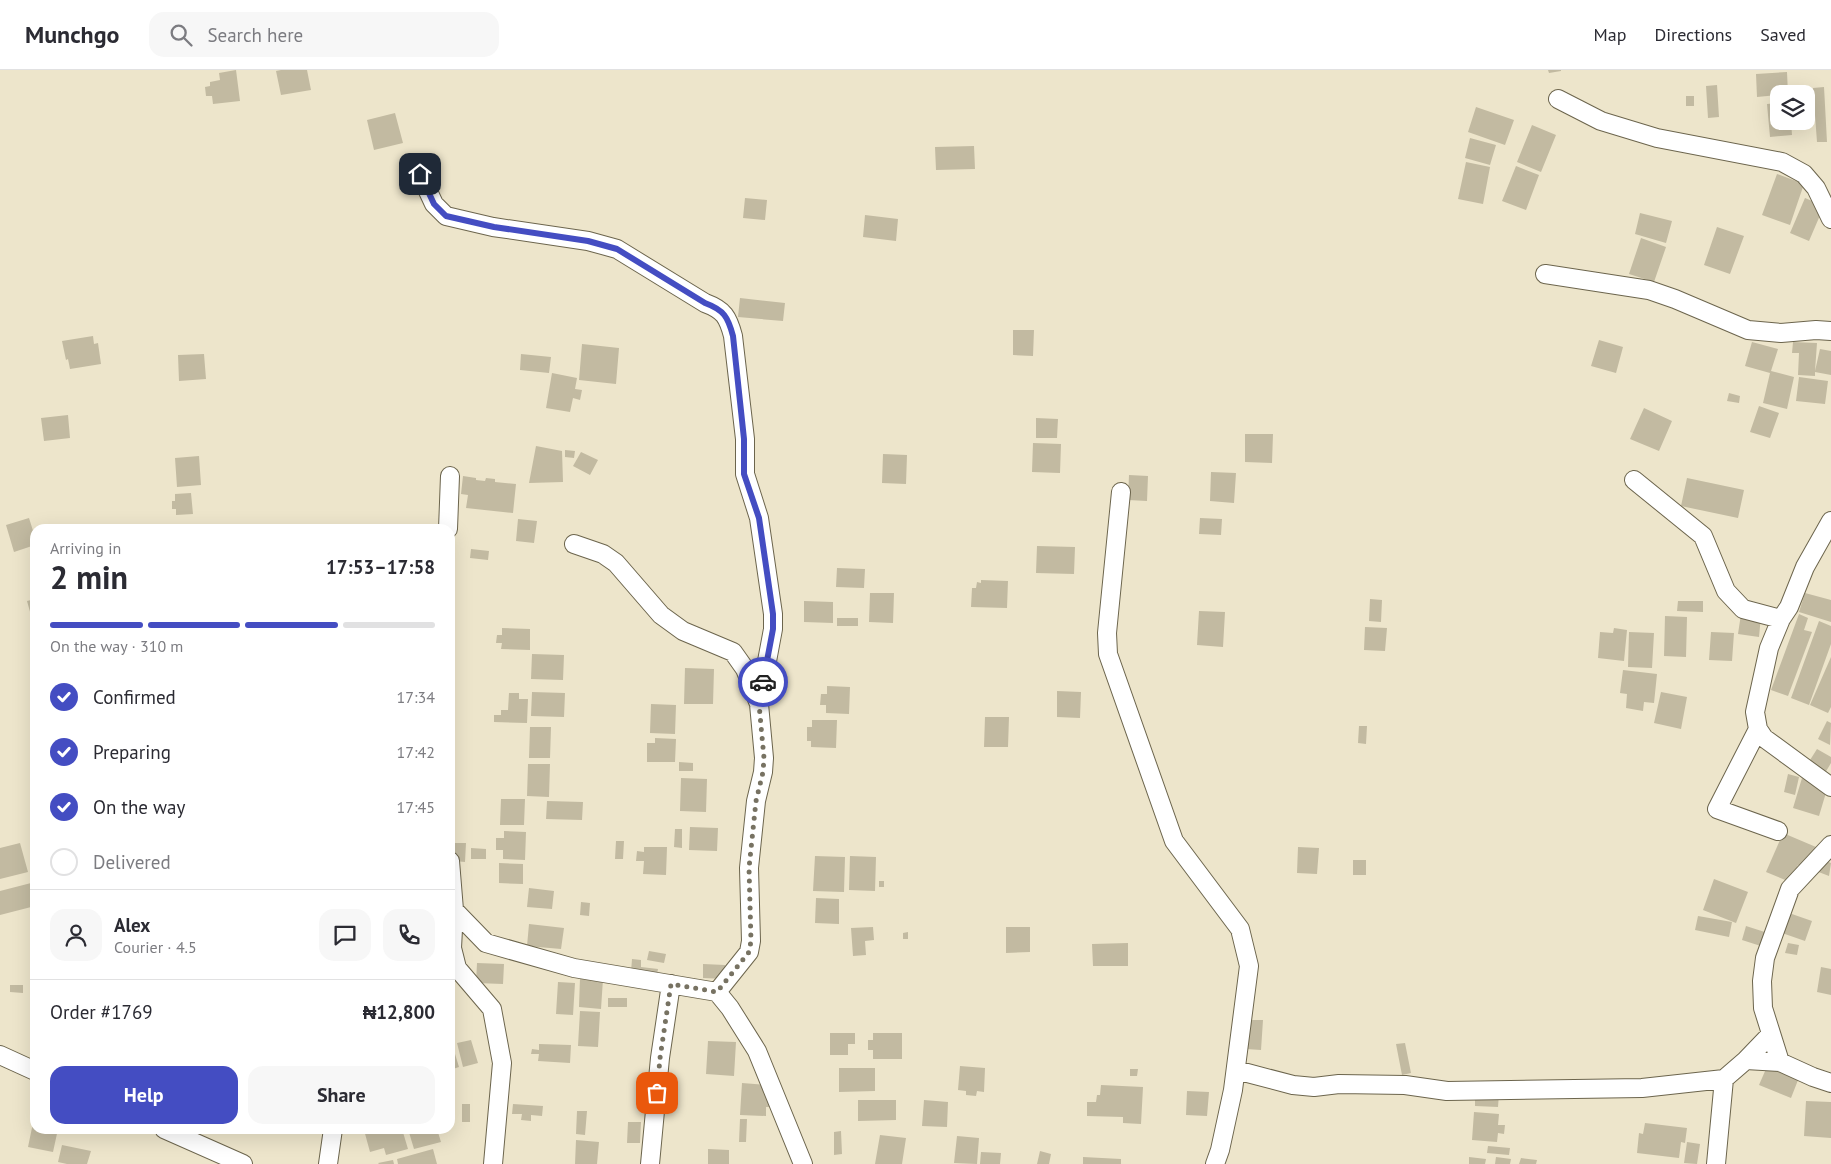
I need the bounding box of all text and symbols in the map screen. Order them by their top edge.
search box [149,12,499,57]
text: Munchgo [25,19,119,50]
icon: search [167,21,195,49]
text: Search here [207,23,303,47]
text: Map [1594,23,1626,46]
text: Directions [1654,23,1732,46]
text: Saved [1760,23,1806,46]
map controls [1770,85,1815,130]
button: layers [1770,85,1815,130]
pin [399,153,441,195]
icon: home [406,160,434,188]
text: Arriving in [50,538,121,558]
text: 17:53–17:58 [326,555,435,579]
text: 2 min [50,556,128,598]
text: On the way · 310 m [50,636,183,656]
courier [738,657,788,707]
icon: car [749,668,777,696]
icon: check [50,683,78,711]
text: Confirmed [93,685,176,709]
text: 17:34 [397,687,435,707]
icon: check [50,738,78,766]
text: Preparing [93,740,171,764]
text: 17:42 [397,742,435,762]
icon: check [50,793,78,821]
text: On the way [93,795,185,819]
text: 17:45 [397,797,435,817]
text: Delivered [93,850,171,874]
button: person [50,909,102,961]
button: chat [319,909,371,961]
button: phone [383,909,435,961]
text: Alex [114,913,150,937]
text: Courier · 4.5 [114,937,197,957]
text: Order #1769 [50,1000,153,1024]
text: ₦12,800 [363,1000,435,1024]
button: Help [50,1066,238,1124]
button: Share [248,1066,435,1124]
pin [636,1072,678,1114]
icon: bag [643,1079,671,1107]

